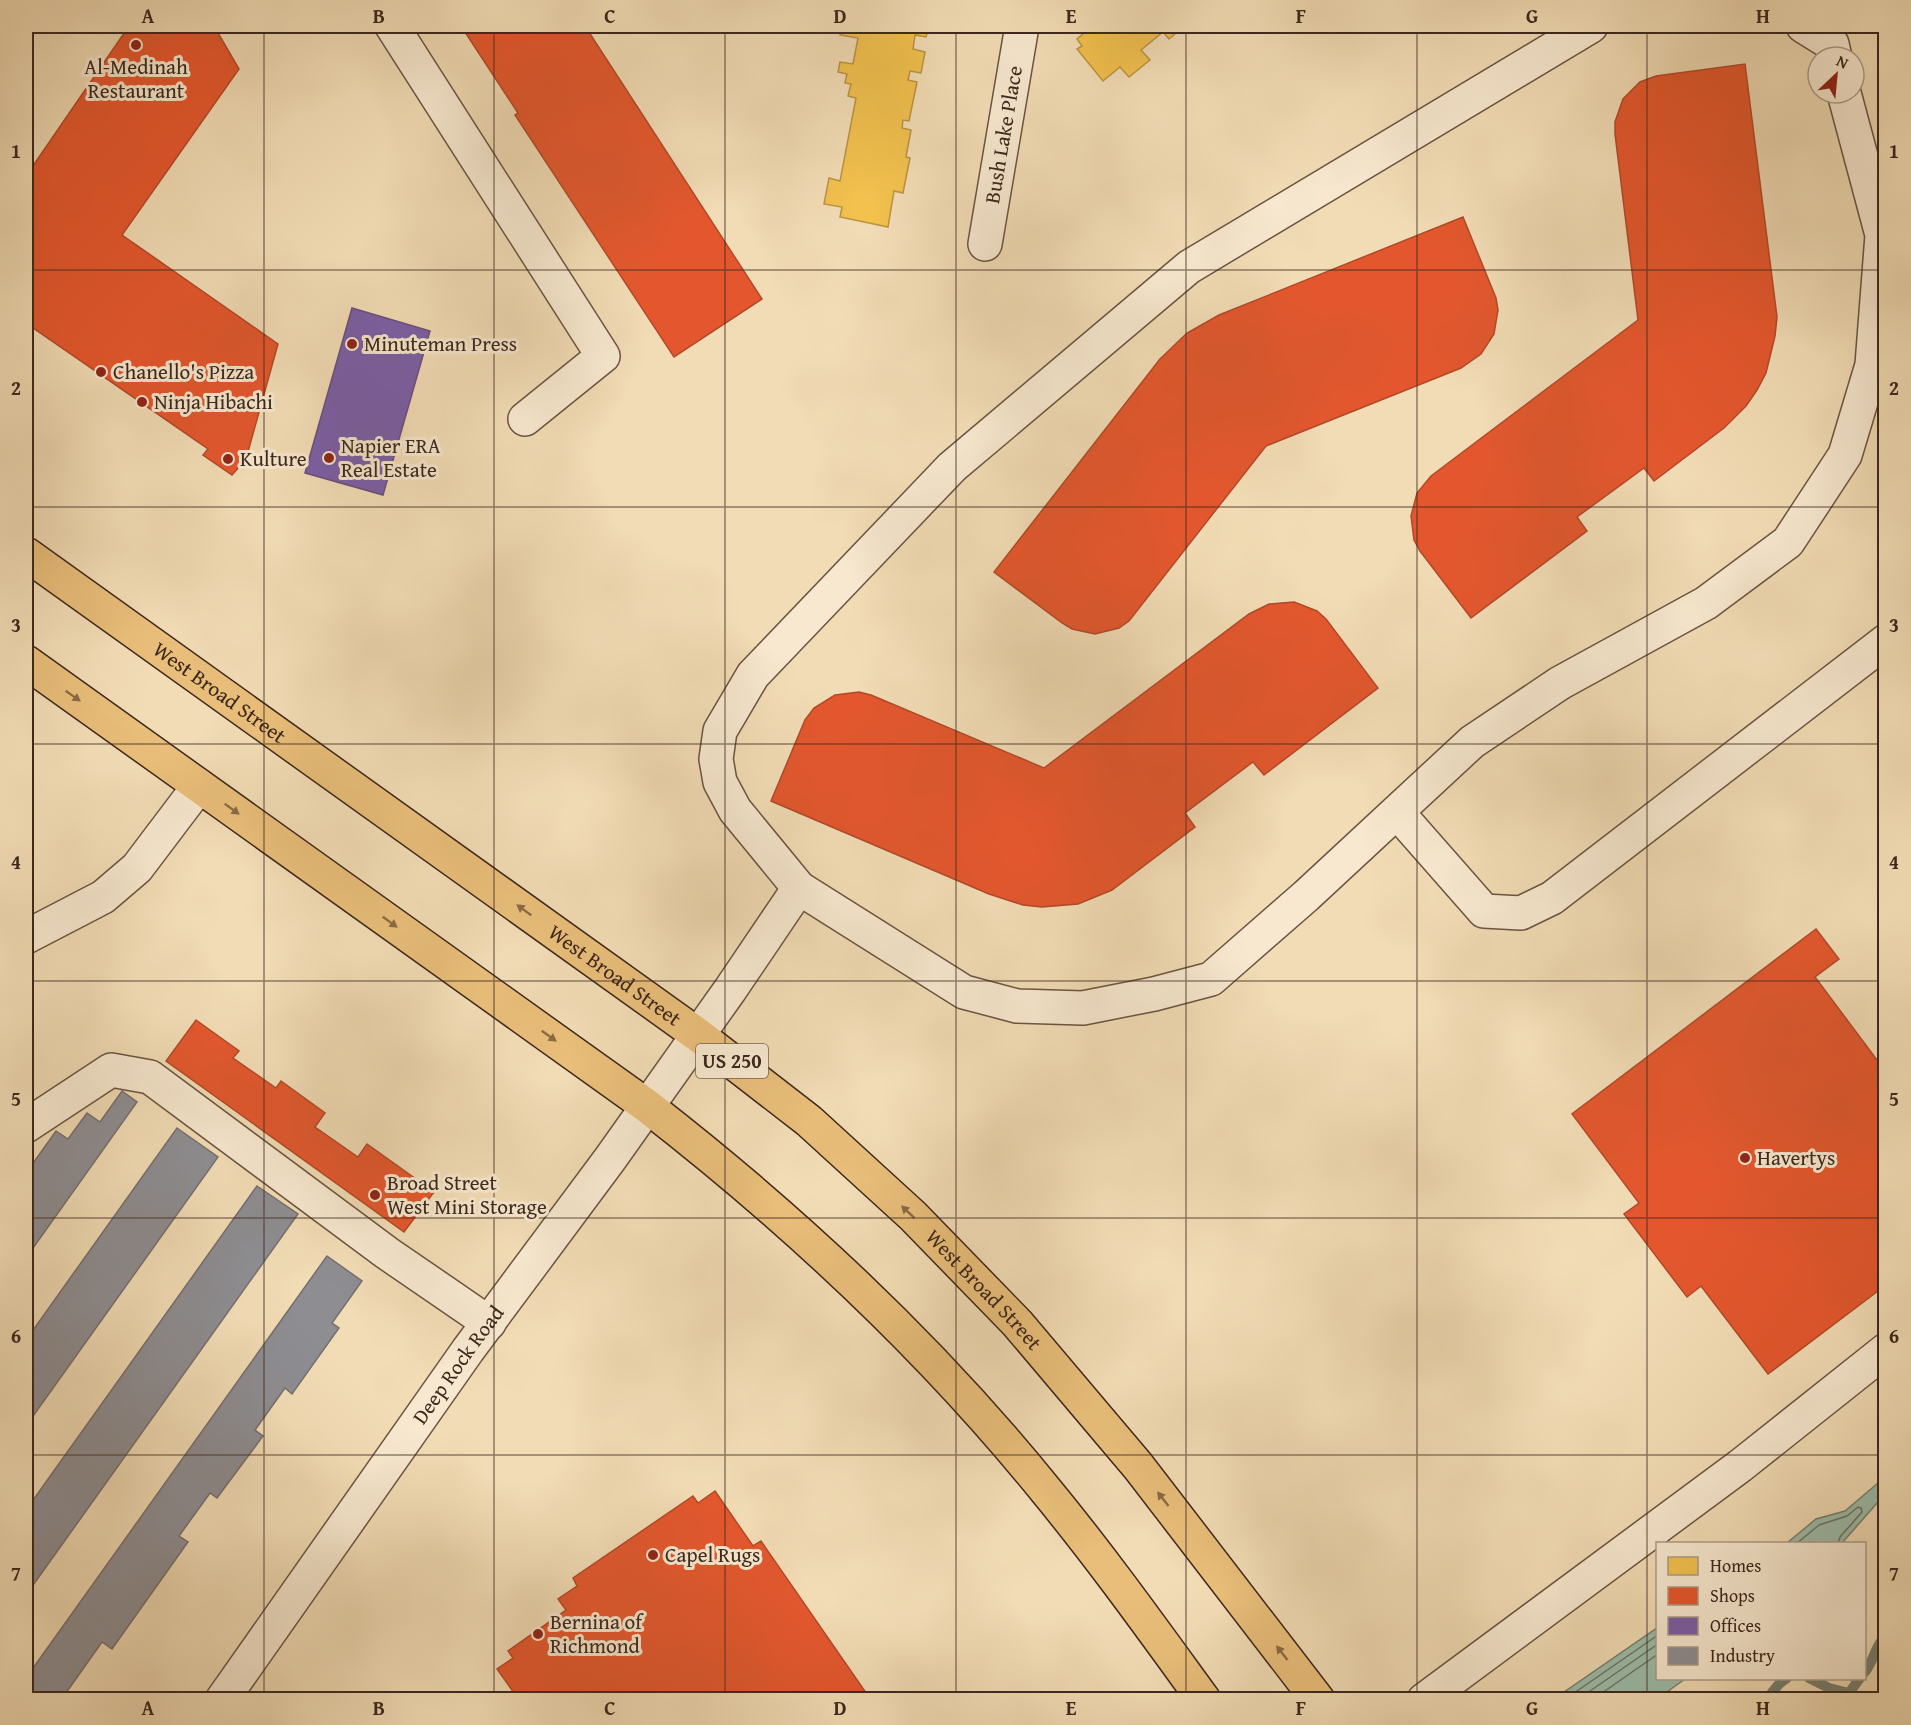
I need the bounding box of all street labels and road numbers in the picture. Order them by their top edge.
street label: Bush Lake Place [976,63,1030,206]
street label: West Broad Street [147,634,293,751]
street label: West Broad Street [542,917,688,1034]
road number: US 250 [696,1044,768,1078]
street label: West Broad Street [919,1222,1050,1357]
street label: Deep Rock Road [405,1298,512,1430]

